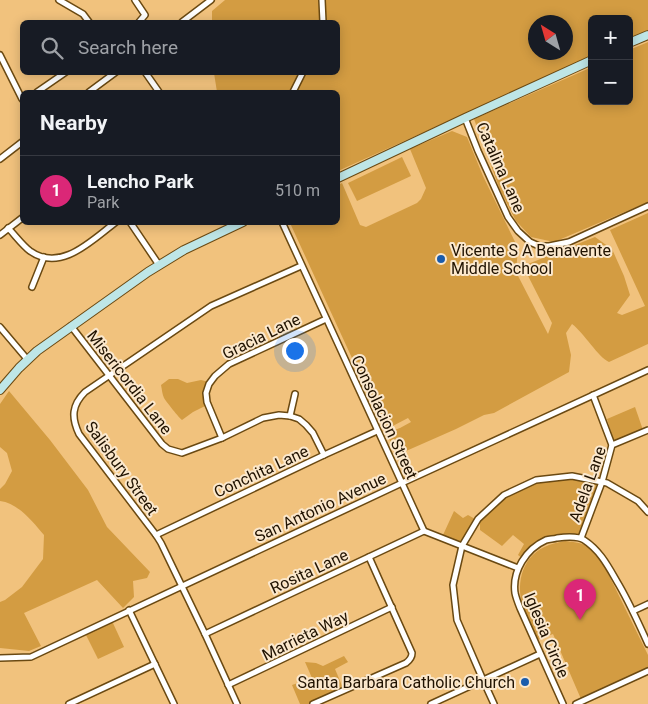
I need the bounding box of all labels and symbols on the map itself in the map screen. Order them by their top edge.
north arrow [528,15,573,60]
street label: Catalina Lane [472,119,529,215]
place label: Vicente S A Benavente Middle School [451,241,611,278]
marker: Vicente S A Benavente Middle School [435,253,447,265]
street label: Gracia Lane [219,309,303,363]
street label: Misericordia Lane [83,326,176,438]
your location [282,338,308,364]
street label: Consolacion Street [347,352,422,482]
street label: Salisbury Street [81,418,162,519]
street label: Conchita Lane [211,441,311,502]
street label: Adela Lane [565,444,610,525]
street label: San Antonio Avenue [252,469,389,546]
street label: Rosita Lane [267,545,351,598]
pin: 1 [564,579,596,620]
street label: Iglesia Circle [520,590,573,681]
street label: Marrieta Way [259,606,352,665]
place label: Santa Barbara Catholic Church [298,673,515,692]
marker: Santa Barbara Catholic Church [519,676,531,688]

